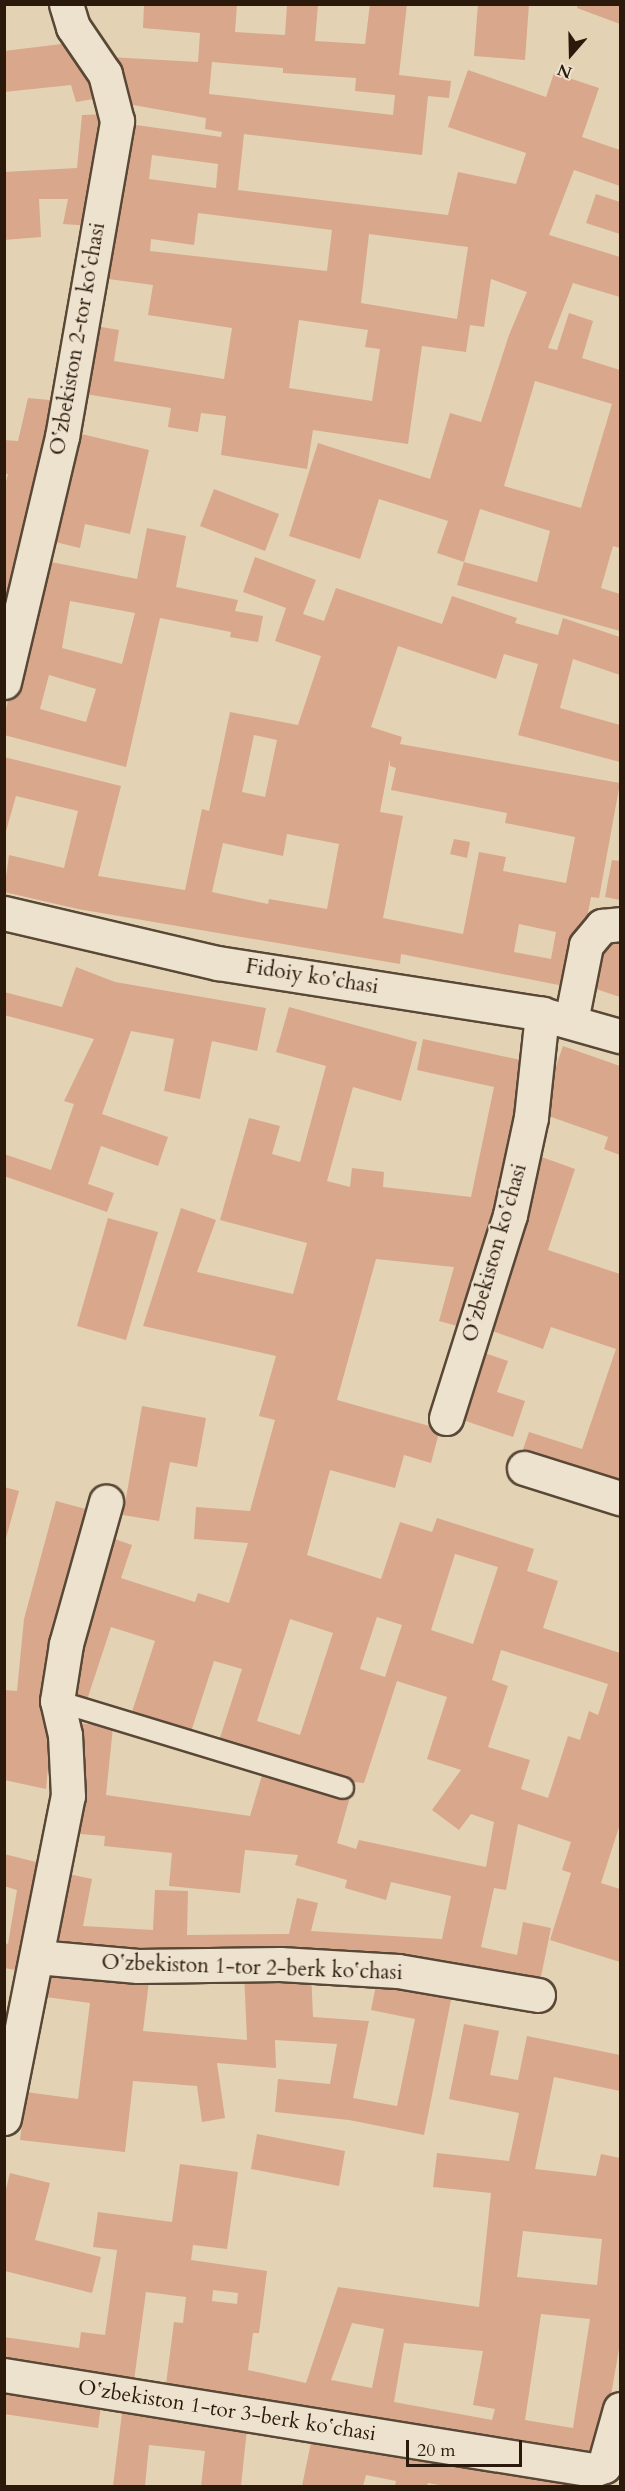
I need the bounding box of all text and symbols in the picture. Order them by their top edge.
north arrow [541,24,601,84]
text: N [555,58,575,84]
street label: Oʻzbekiston 2-tor koʻchasi [45,221,111,457]
street label: Fidoiy koʻchasi [244,954,380,1000]
street label: Oʻzbekiston koʻchasi [457,1161,533,1345]
street label: Oʻzbekiston 1-tor 2-berk koʻchasi [101,1950,403,1986]
street label: Oʻzbekiston 1-tor 3-berk koʻchasi [76,2375,378,2447]
scale bar [409,2428,524,2466]
text: 20 m [417,2438,456,2463]

